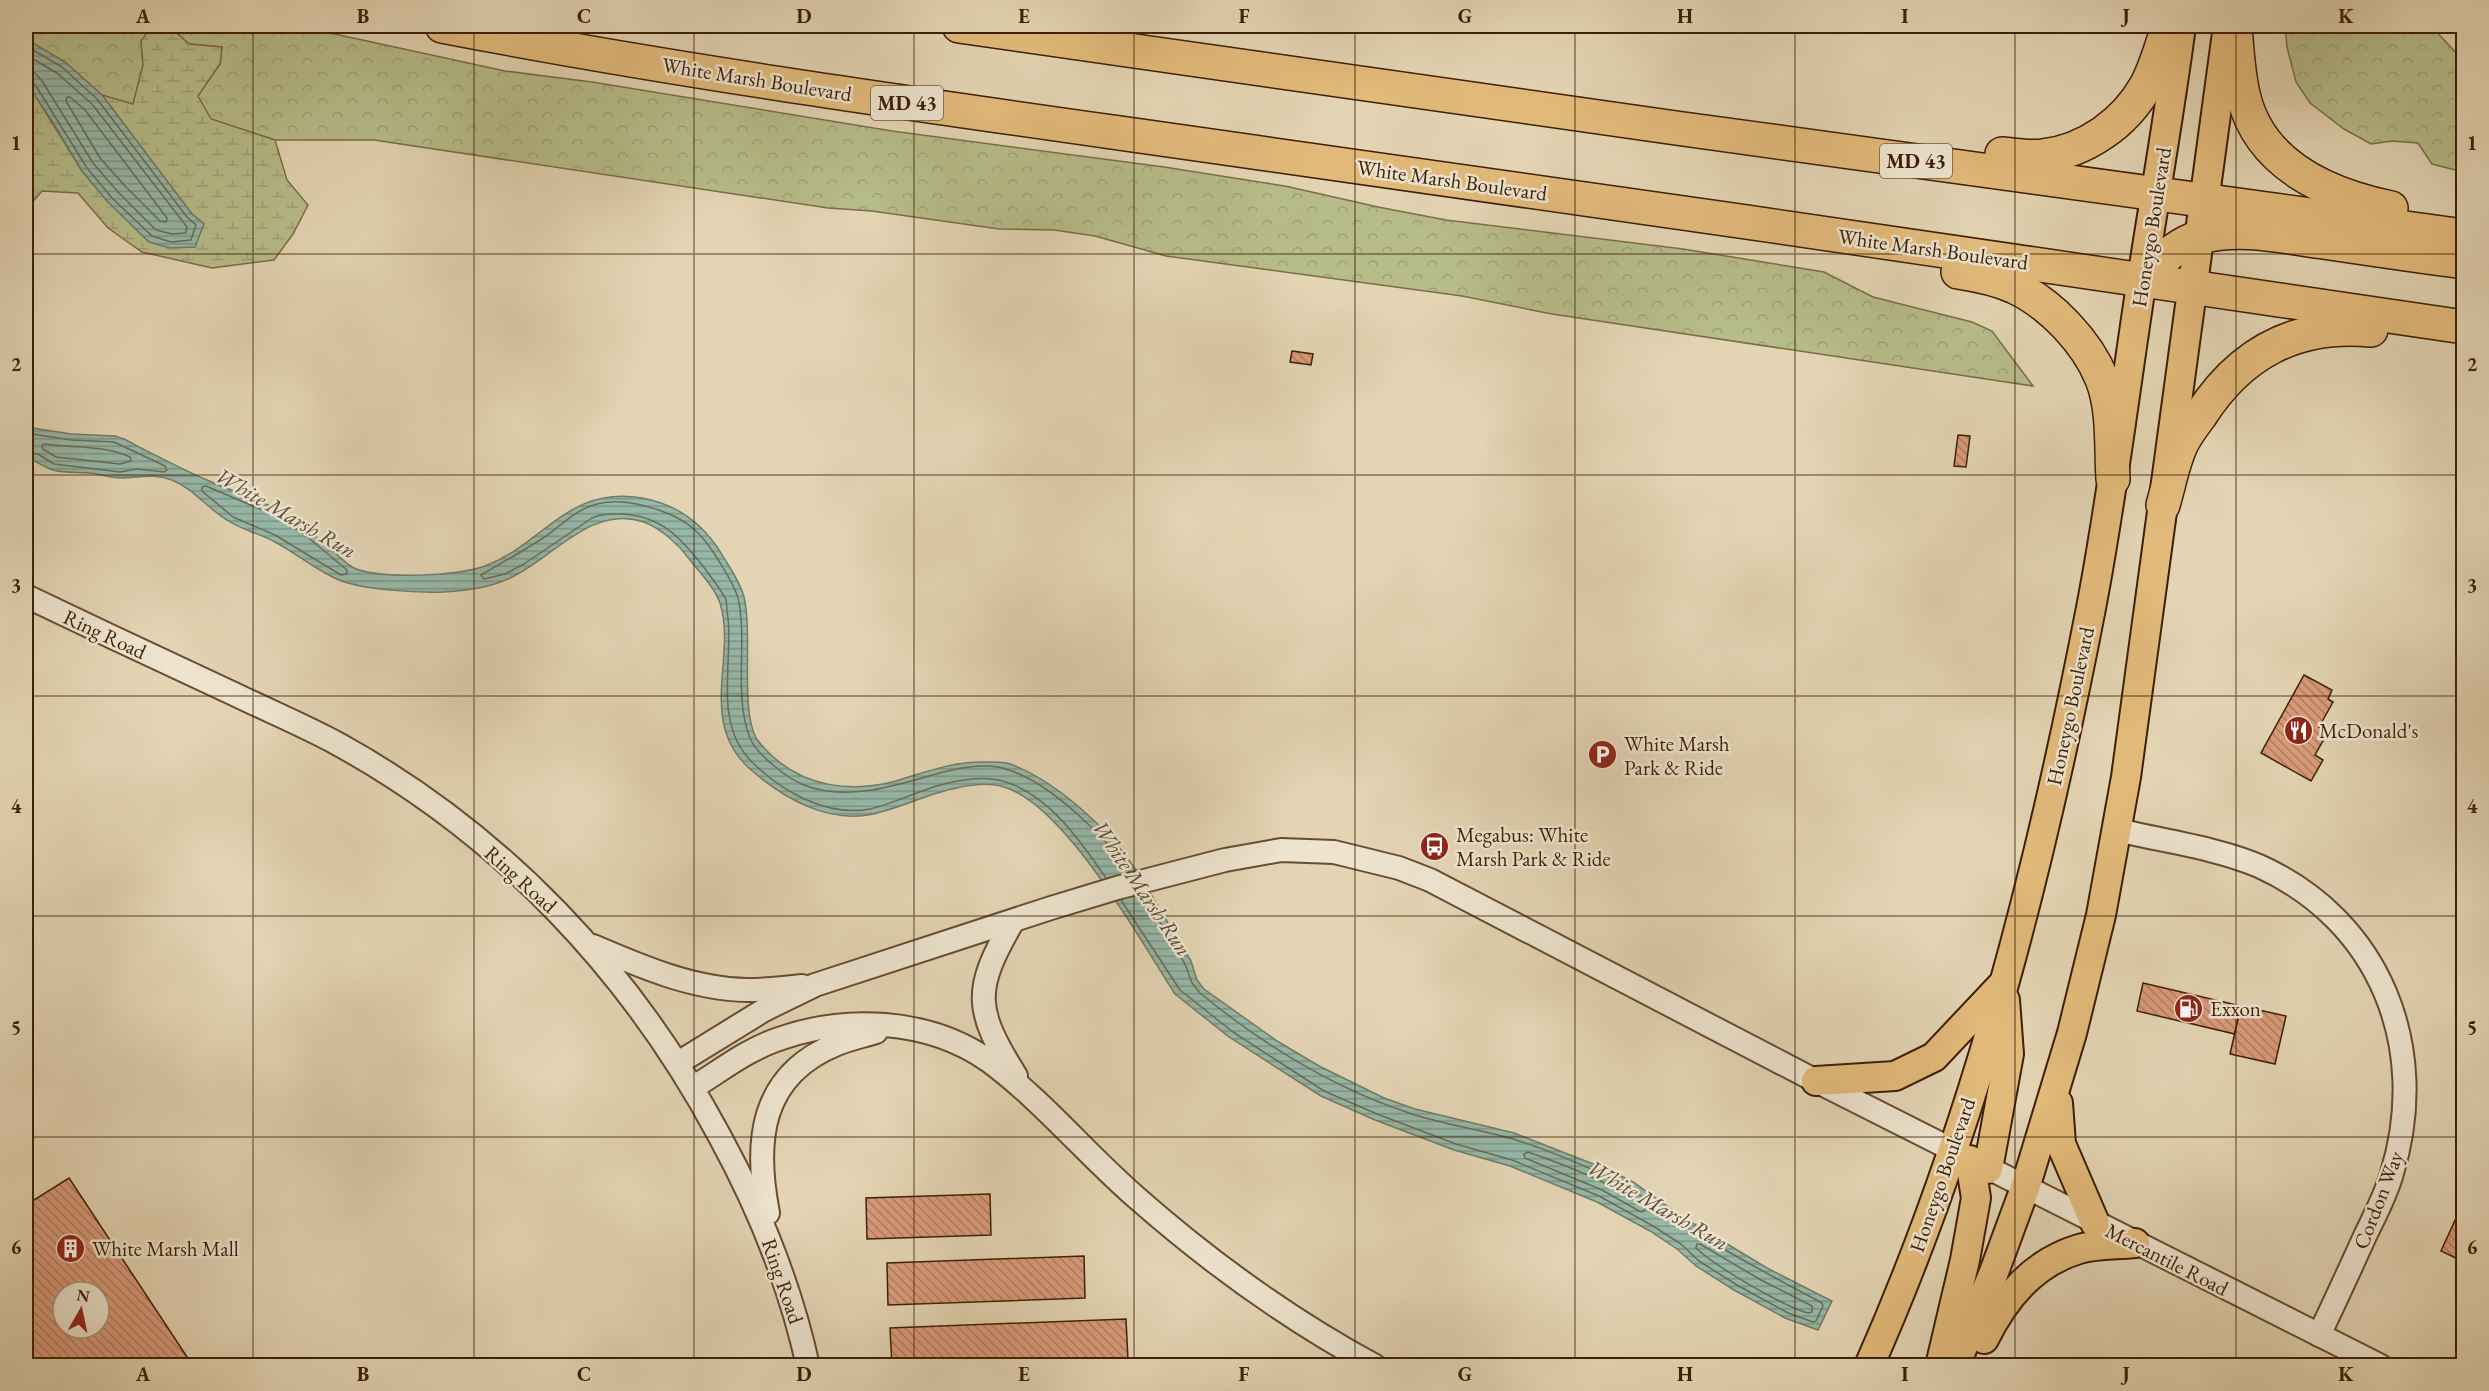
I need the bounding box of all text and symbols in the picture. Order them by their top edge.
text: A [135,3,151,29]
text: B [357,3,369,29]
text: C [577,3,591,29]
text: D [796,3,812,29]
text: E [1018,3,1030,29]
text: F [1239,3,1250,29]
text: G [1458,3,1472,29]
text: H [1677,3,1693,29]
text: I [1901,3,1909,29]
text: J [2120,3,2130,29]
text: K [2338,3,2354,29]
street label: White Marsh Boulevard [660,51,854,107]
road number: MD 43 [871,86,943,120]
text: 1 [11,130,21,156]
text: 1 [2467,130,2477,156]
road number: MD 43 [1880,144,1952,178]
street label: Honeygo Boulevard [2125,145,2177,309]
street label: White Marsh Boulevard [1355,153,1549,207]
street label: White Marsh Boulevard [1836,222,2030,276]
text: 2 [11,351,22,377]
text: 2 [2467,351,2478,377]
water label: White Marsh Run [210,461,362,565]
text: 3 [11,572,21,598]
text: 3 [2467,572,2477,598]
street label: Ring Road [59,603,151,665]
street label: Honeygo Boulevard [2040,624,2100,788]
restaurant icon: McDonald's [2282,714,2314,746]
place label: McDonald's [2319,717,2419,744]
place label: White Marsh Park & Ride [1624,730,1730,781]
parking icon: White Marsh Park & Ride [1587,739,1619,771]
text: 4 [11,793,22,819]
text: 4 [2467,793,2478,819]
water label: White Marsh Run [1086,814,1198,962]
place label: Megabus: White Marsh Park & Ride [1456,821,1611,872]
bus stop icon: Megabus: White Marsh Park & Ride [1419,830,1451,862]
street label: Ring Road [479,839,563,919]
fuel station icon: Exxon [2173,992,2205,1024]
place label: Exxon [2210,995,2261,1022]
text: 5 [11,1014,21,1040]
text: 5 [2467,1014,2477,1040]
street label: Honeygo Boulevard [1903,1094,1981,1256]
street label: Cordon Way [2347,1146,2409,1253]
water label: White Marsh Run [1582,1153,1734,1257]
street label: Mercantile Road [2101,1216,2233,1302]
building icon: White Marsh Mall [55,1232,87,1264]
text: 6 [11,1234,22,1260]
text: 6 [2467,1234,2478,1260]
place label: White Marsh Mall [92,1235,239,1262]
street label: Ring Road [756,1235,810,1328]
north arrow [51,1280,111,1340]
text: N [75,1284,91,1307]
text: A [135,1361,151,1387]
text: B [357,1361,369,1387]
text: C [577,1361,591,1387]
text: D [796,1361,812,1387]
text: E [1018,1361,1030,1387]
text: F [1239,1361,1250,1387]
text: G [1458,1361,1472,1387]
text: H [1677,1361,1693,1387]
text: I [1901,1361,1909,1387]
text: J [2120,1361,2130,1387]
text: K [2338,1361,2354,1387]

